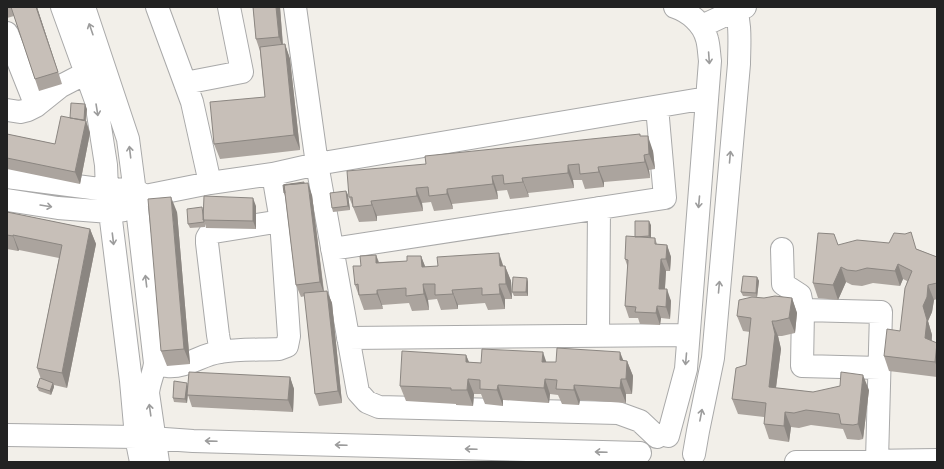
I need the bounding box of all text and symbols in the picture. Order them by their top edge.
one-way arrow [87,22,94,35]
one-way arrow [706,51,713,64]
one-way arrow [93,103,101,116]
one-way arrow [126,146,133,159]
one-way arrow [727,151,734,164]
one-way arrow [695,195,702,208]
one-way arrow [39,202,52,210]
one-way arrow [109,232,117,245]
one-way arrow [142,275,150,288]
one-way arrow [715,281,722,294]
one-way arrow [683,352,690,365]
one-way arrow [146,404,154,417]
one-way arrow [697,409,705,422]
one-way arrow [205,438,218,445]
one-way arrow [335,441,348,449]
one-way arrow [465,445,478,452]
one-way arrow [595,448,608,456]

